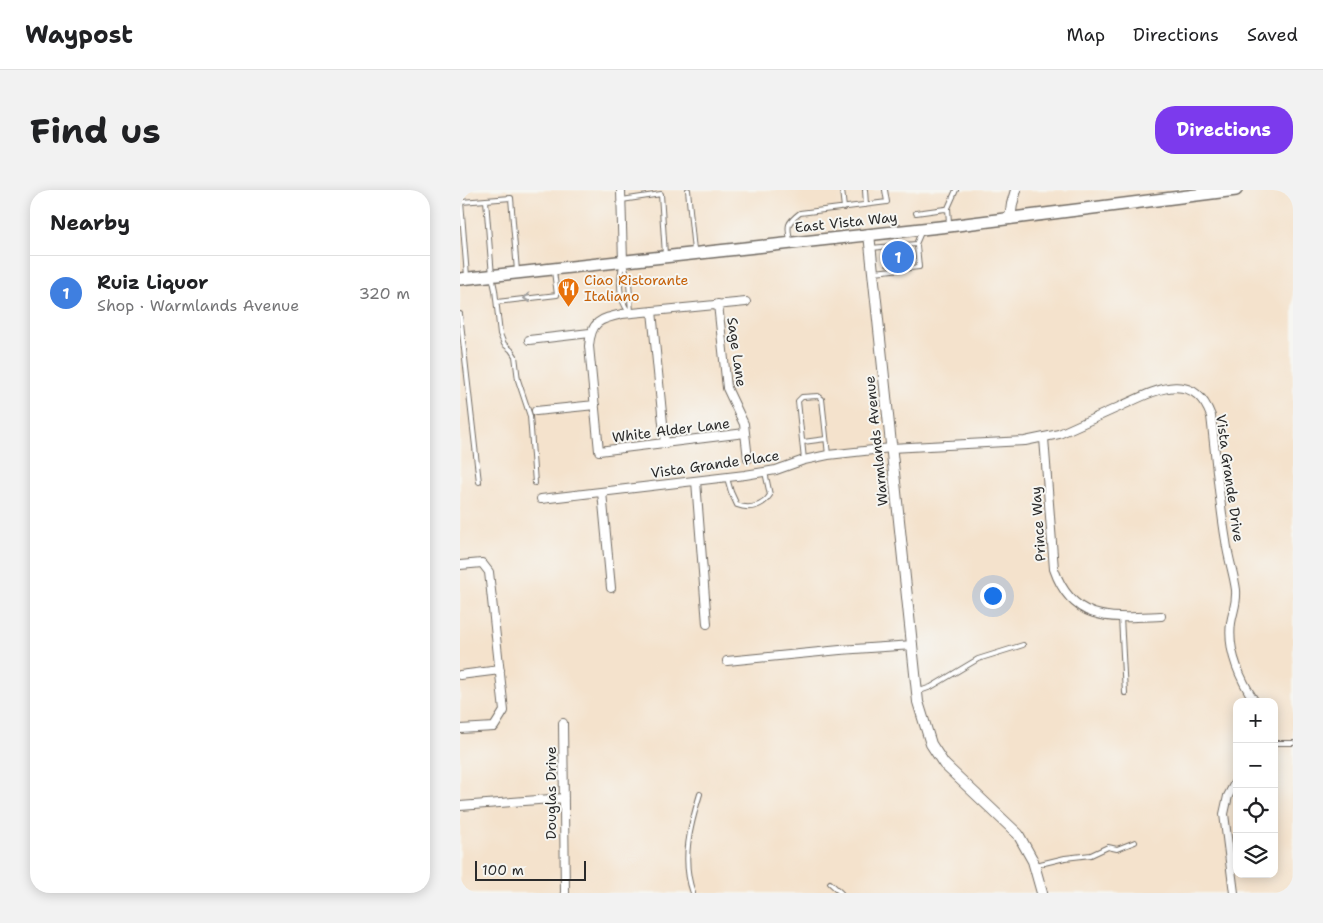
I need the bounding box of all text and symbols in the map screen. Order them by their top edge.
text: Waypost [25,19,133,51]
text: Map [1067,23,1105,47]
text: Directions [1133,23,1219,47]
text: Saved [1247,23,1298,47]
button: Directions [1155,106,1293,154]
text: Find us [30,107,161,154]
street label: East Vista Way [794,208,898,236]
text: Nearby [50,209,130,237]
pin: 1 [882,238,914,276]
text: Ruiz Liquor [97,270,209,295]
place label: Ciao Ristorante Italiano [584,271,689,305]
restaurant icon: Ciao Ristorante Italiano [556,276,580,307]
text: 1 [62,283,70,304]
text: 320 m [359,283,410,304]
one-way arrow [522,292,530,303]
text: Shop · Warmlands Avenue [97,295,299,316]
street label: Sage Lane [723,316,751,388]
street label: Warmlands Avenue [860,375,892,507]
street label: Vista Grande Drive [1212,413,1248,543]
street label: White Alder Lane [611,414,731,446]
street label: Vista Grande Place [650,446,781,482]
street label: Prince Way [1026,486,1050,562]
your location [980,583,1006,609]
map controls [1233,698,1278,878]
button: + [1233,698,1278,743]
button: − [1233,743,1278,788]
street label: Douglas Drive [542,746,560,840]
button: locate [1233,788,1278,833]
button: layers [1233,833,1278,878]
scale bar [475,858,586,881]
text: 100 m [482,861,524,879]

